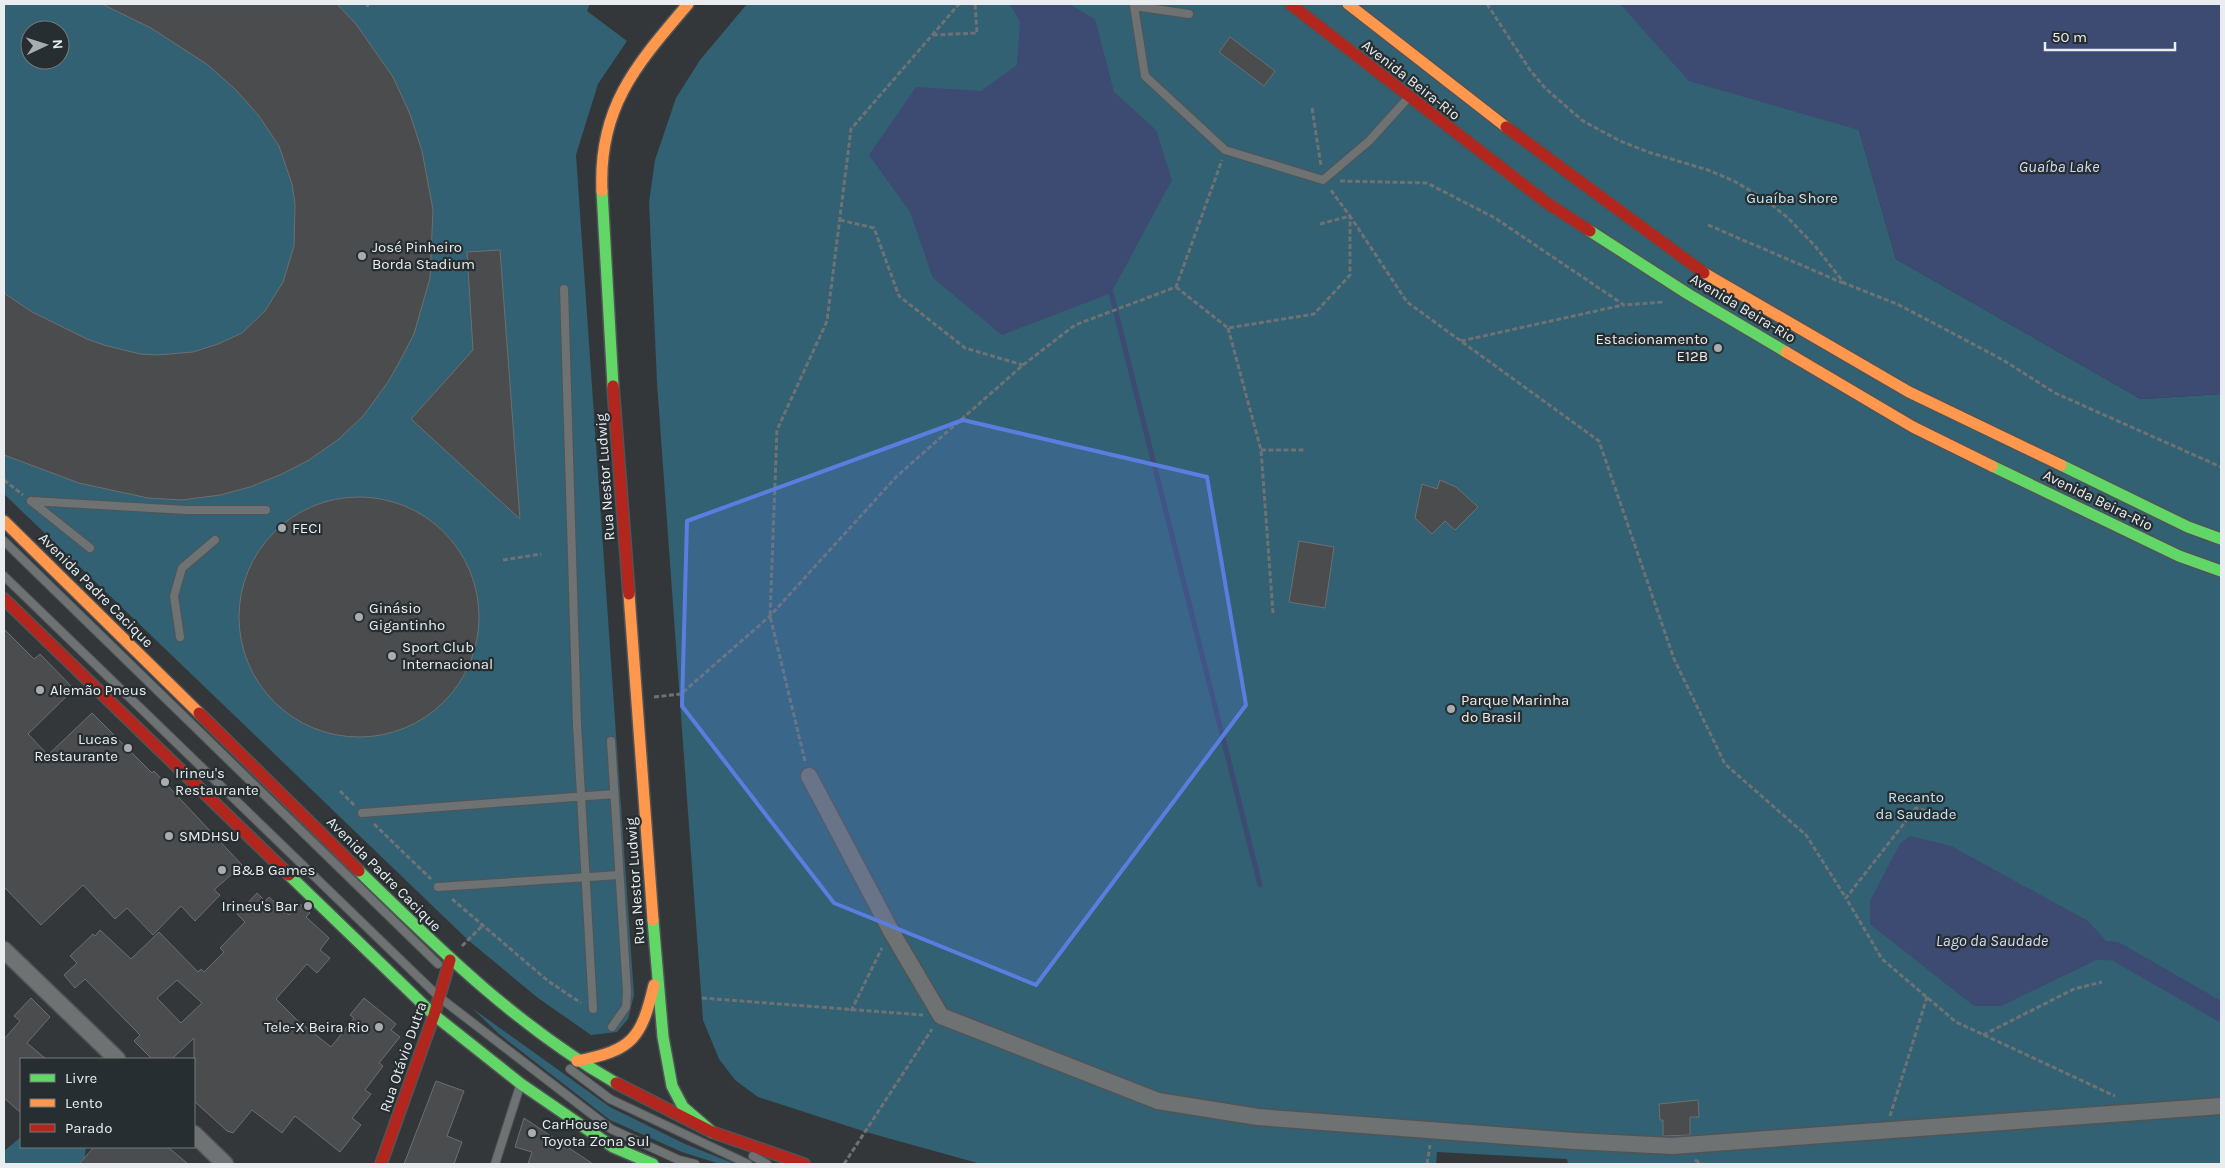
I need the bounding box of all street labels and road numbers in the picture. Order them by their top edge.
street label: Avenida Beira-Rio [1358,36,1464,124]
street label: Avenida Beira-Rio [1687,269,1799,347]
street label: Rua Nestor Ludwig [592,412,618,541]
street label: Avenida Beira-Rio [2040,466,2156,534]
street label: Avenida Padre Cacique [35,529,157,651]
street label: Avenida Padre Cacique [323,813,445,935]
street label: Rua Nestor Ludwig [622,816,648,945]
street label: Rua Otávio Dutra [376,999,430,1115]

